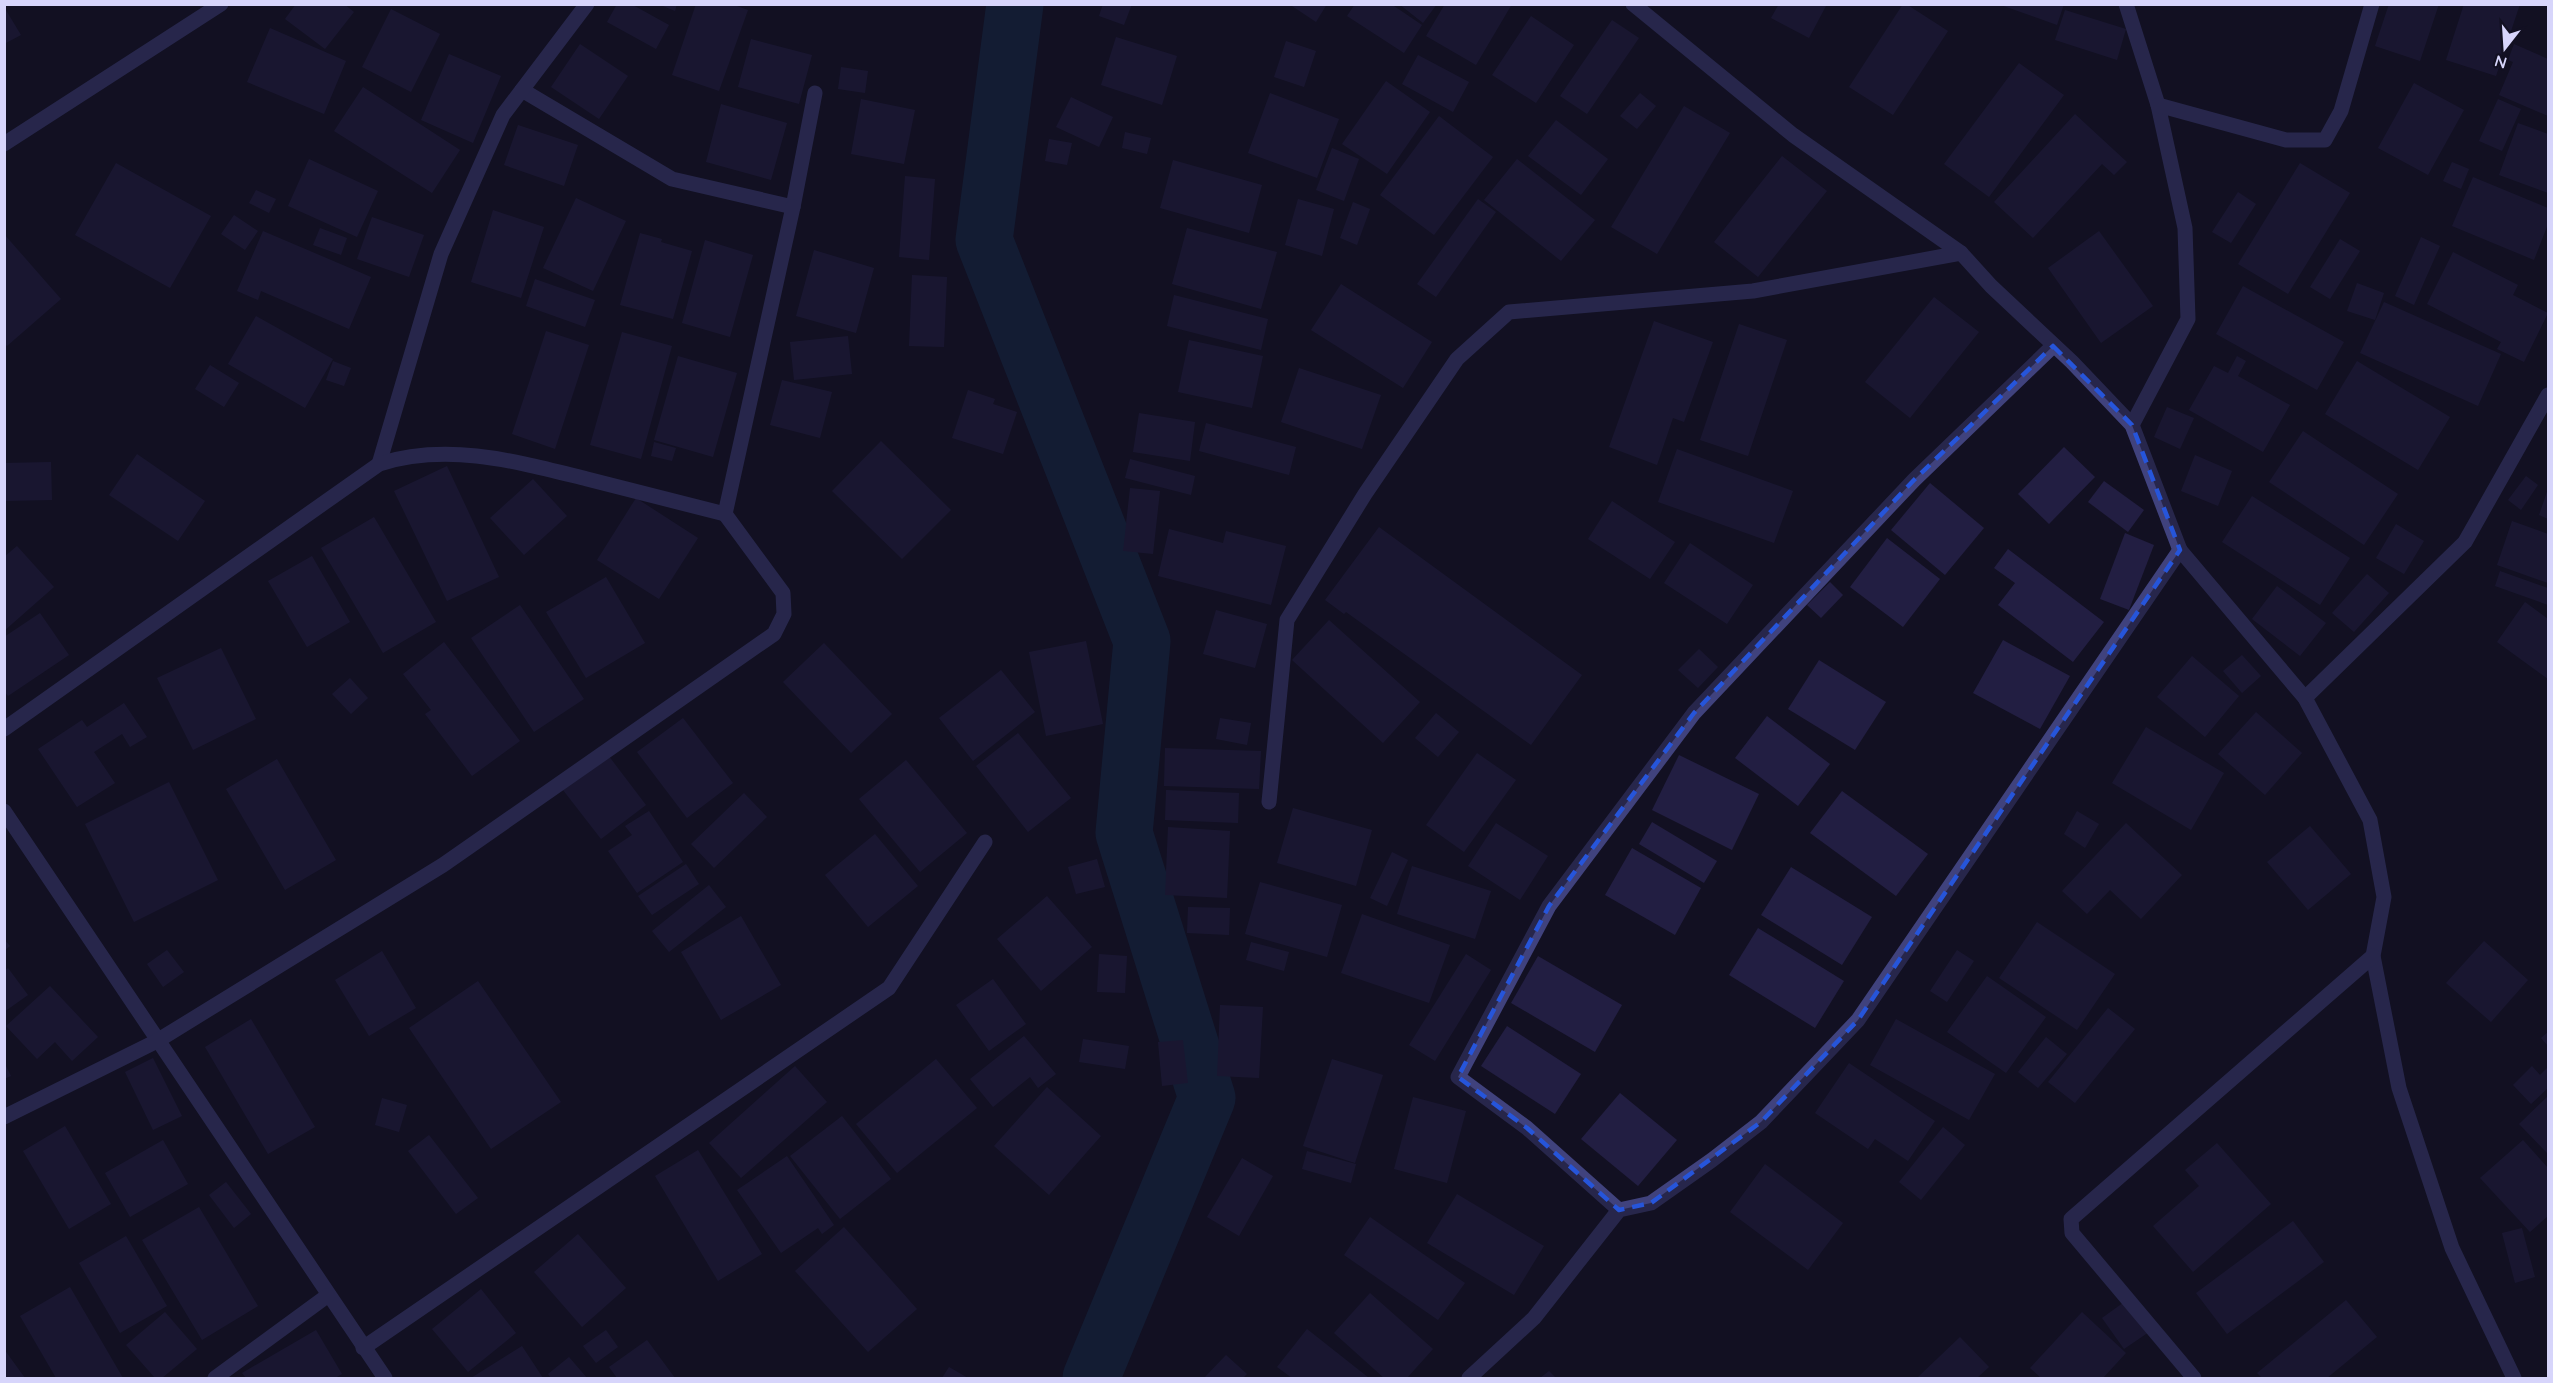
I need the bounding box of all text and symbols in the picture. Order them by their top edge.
north arrow [2475,18,2535,78]
text: N [2492,51,2509,74]

